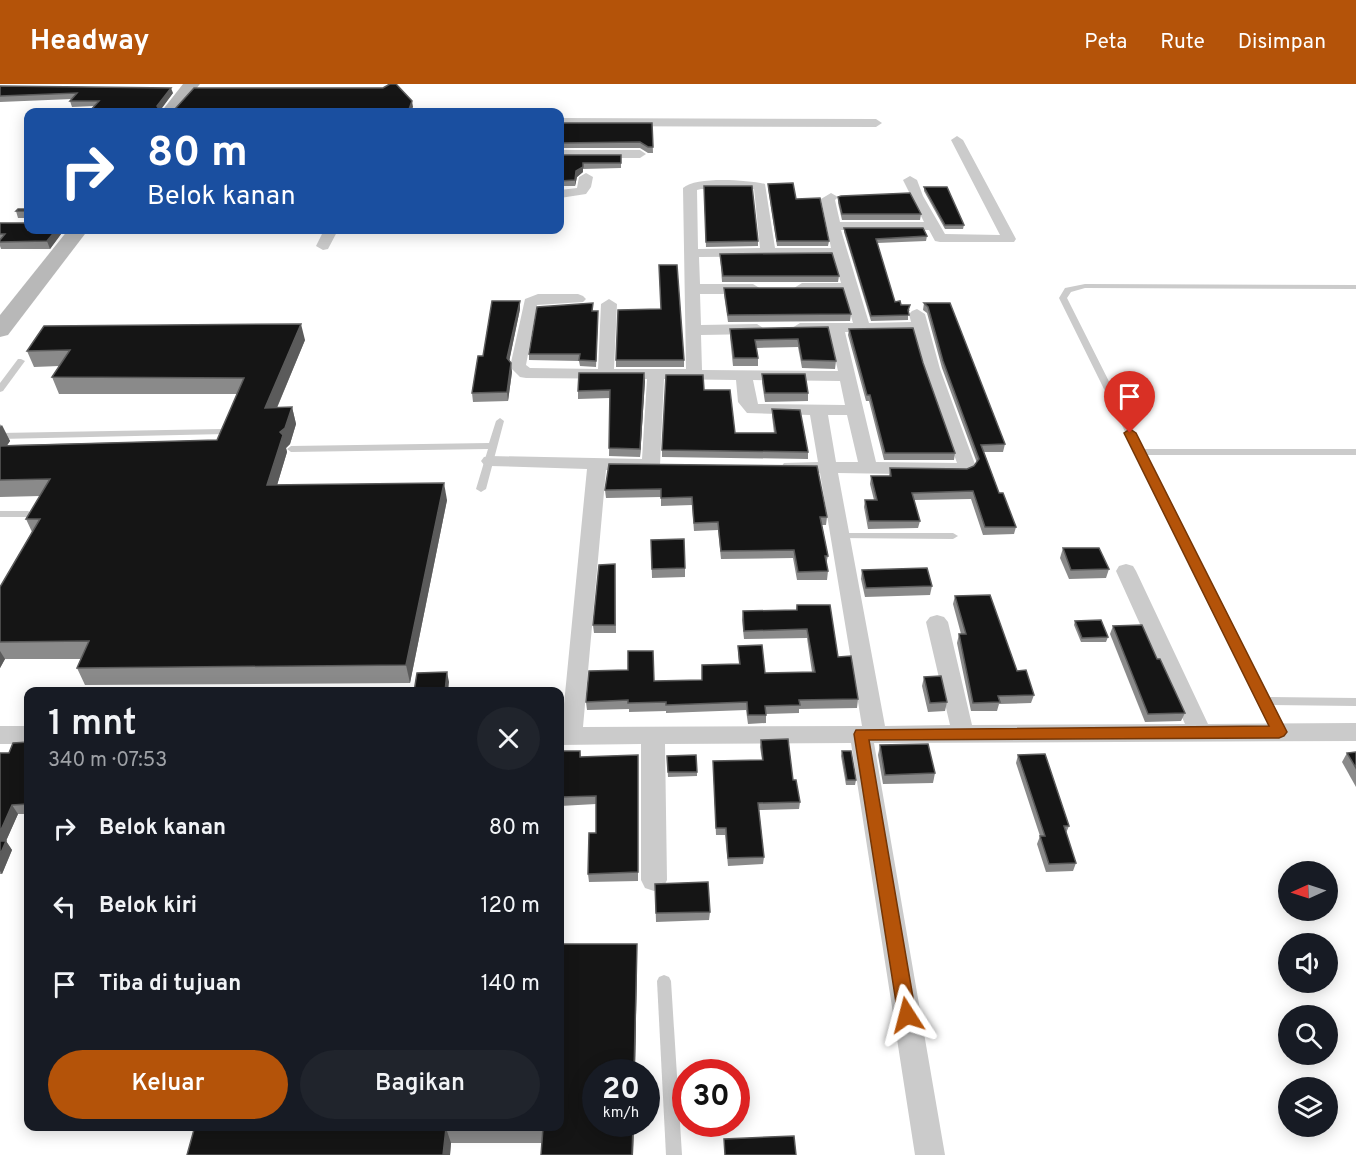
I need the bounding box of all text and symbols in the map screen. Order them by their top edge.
text: Headway [30,24,149,60]
text: Peta [1084,29,1127,56]
text: Rute [1160,29,1205,56]
text: Disimpan [1238,29,1326,56]
text: 80 m [147,128,248,181]
icon: right [48,132,126,210]
text: Belok kanan [147,180,296,214]
pin [1104,371,1155,433]
icon: arrive [1113,380,1146,413]
text: 1 mnt [48,702,137,748]
button: close [477,707,540,770]
text: 340 m · 07:53 [48,748,167,774]
icon: right [48,812,81,845]
text: Belok kanan [99,815,226,842]
text: 80 m [489,815,540,842]
north arrow [1278,861,1338,921]
map controls [1278,861,1338,1137]
icon: left [48,890,81,923]
text: Belok kiri [99,893,197,920]
text: 120 m [480,893,540,920]
button: sound [1278,933,1338,993]
icon: arrive [48,968,81,1001]
text: Tiba di tujuan [99,971,241,998]
text: 140 m [481,971,540,998]
position arrow [875,983,939,1047]
button: search [1278,1005,1338,1065]
button: Keluar [48,1050,288,1119]
button: Bagikan [300,1050,540,1119]
speed limit sign: 30 [672,1059,750,1137]
text: 20 [602,1072,640,1109]
button: layers [1278,1077,1338,1137]
text: km/h [603,1104,639,1123]

